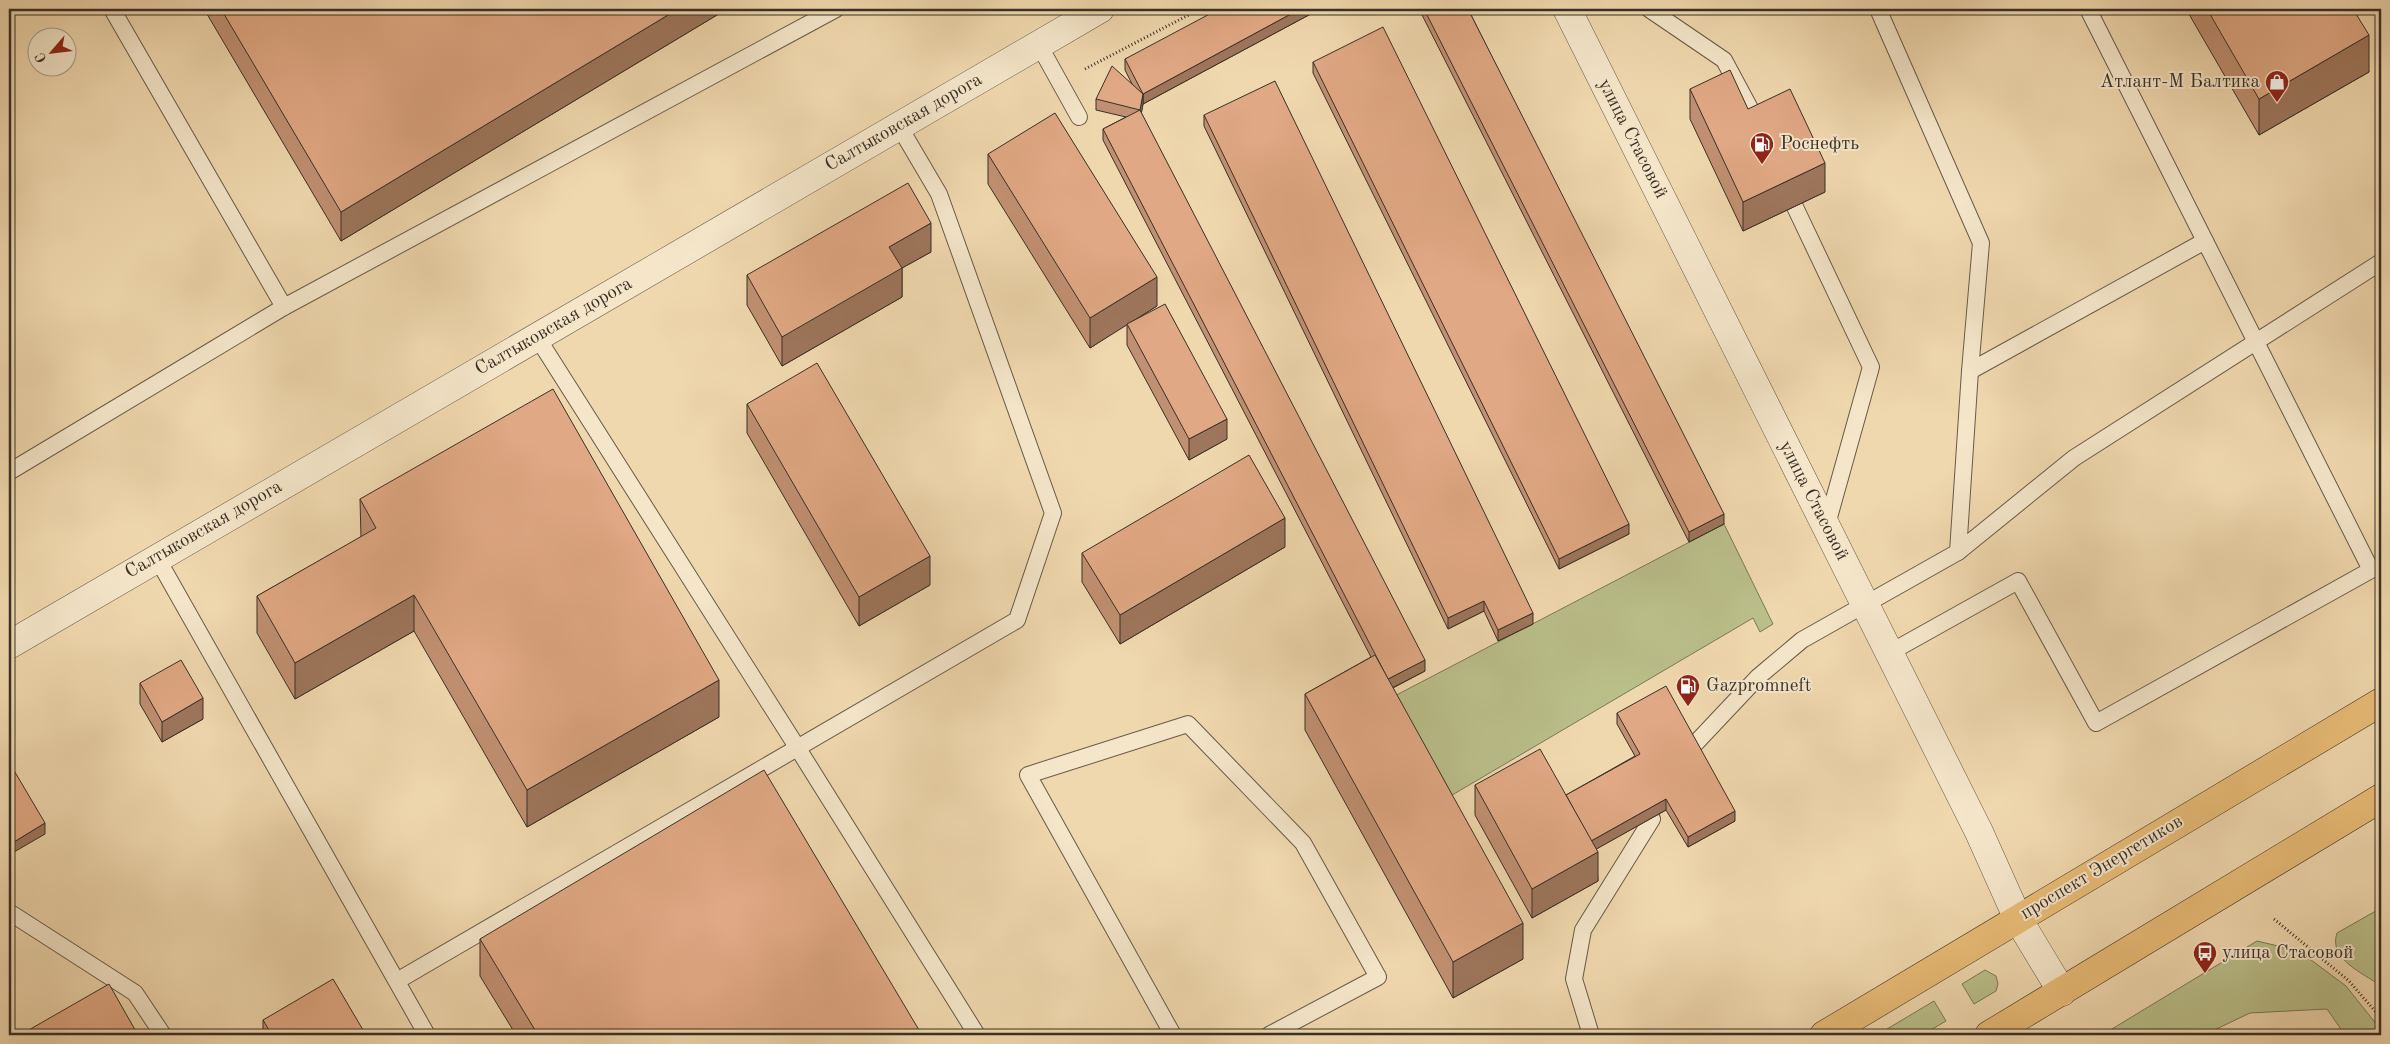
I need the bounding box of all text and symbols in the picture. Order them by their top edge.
north arrow [28,28,78,78]
text: С [33,50,50,65]
shop icon: Атлант-М Балтика [2264,69,2290,103]
street label: Салтыковская дорога [822,70,986,176]
place label: Атлант-М Балтика [2100,73,2261,92]
street label: улица Стасовой [1594,76,1670,202]
fuel station icon: Роснефть [1749,131,1775,165]
place label: Роснефть [1780,135,1859,154]
street label: Салтыковская дорога [472,274,636,380]
street label: улица Стасовой [1775,438,1851,564]
street label: Салтыковская дорога [122,477,286,583]
fuel station icon: Gazpromneft [1675,673,1701,707]
place label: Gazpromneft [1706,677,1812,696]
street label: проспект Энергетиков [2018,812,2186,924]
bus stop icon: улица Стасовой [2192,940,2218,974]
place label: улица Стасовой [2222,944,2353,963]

